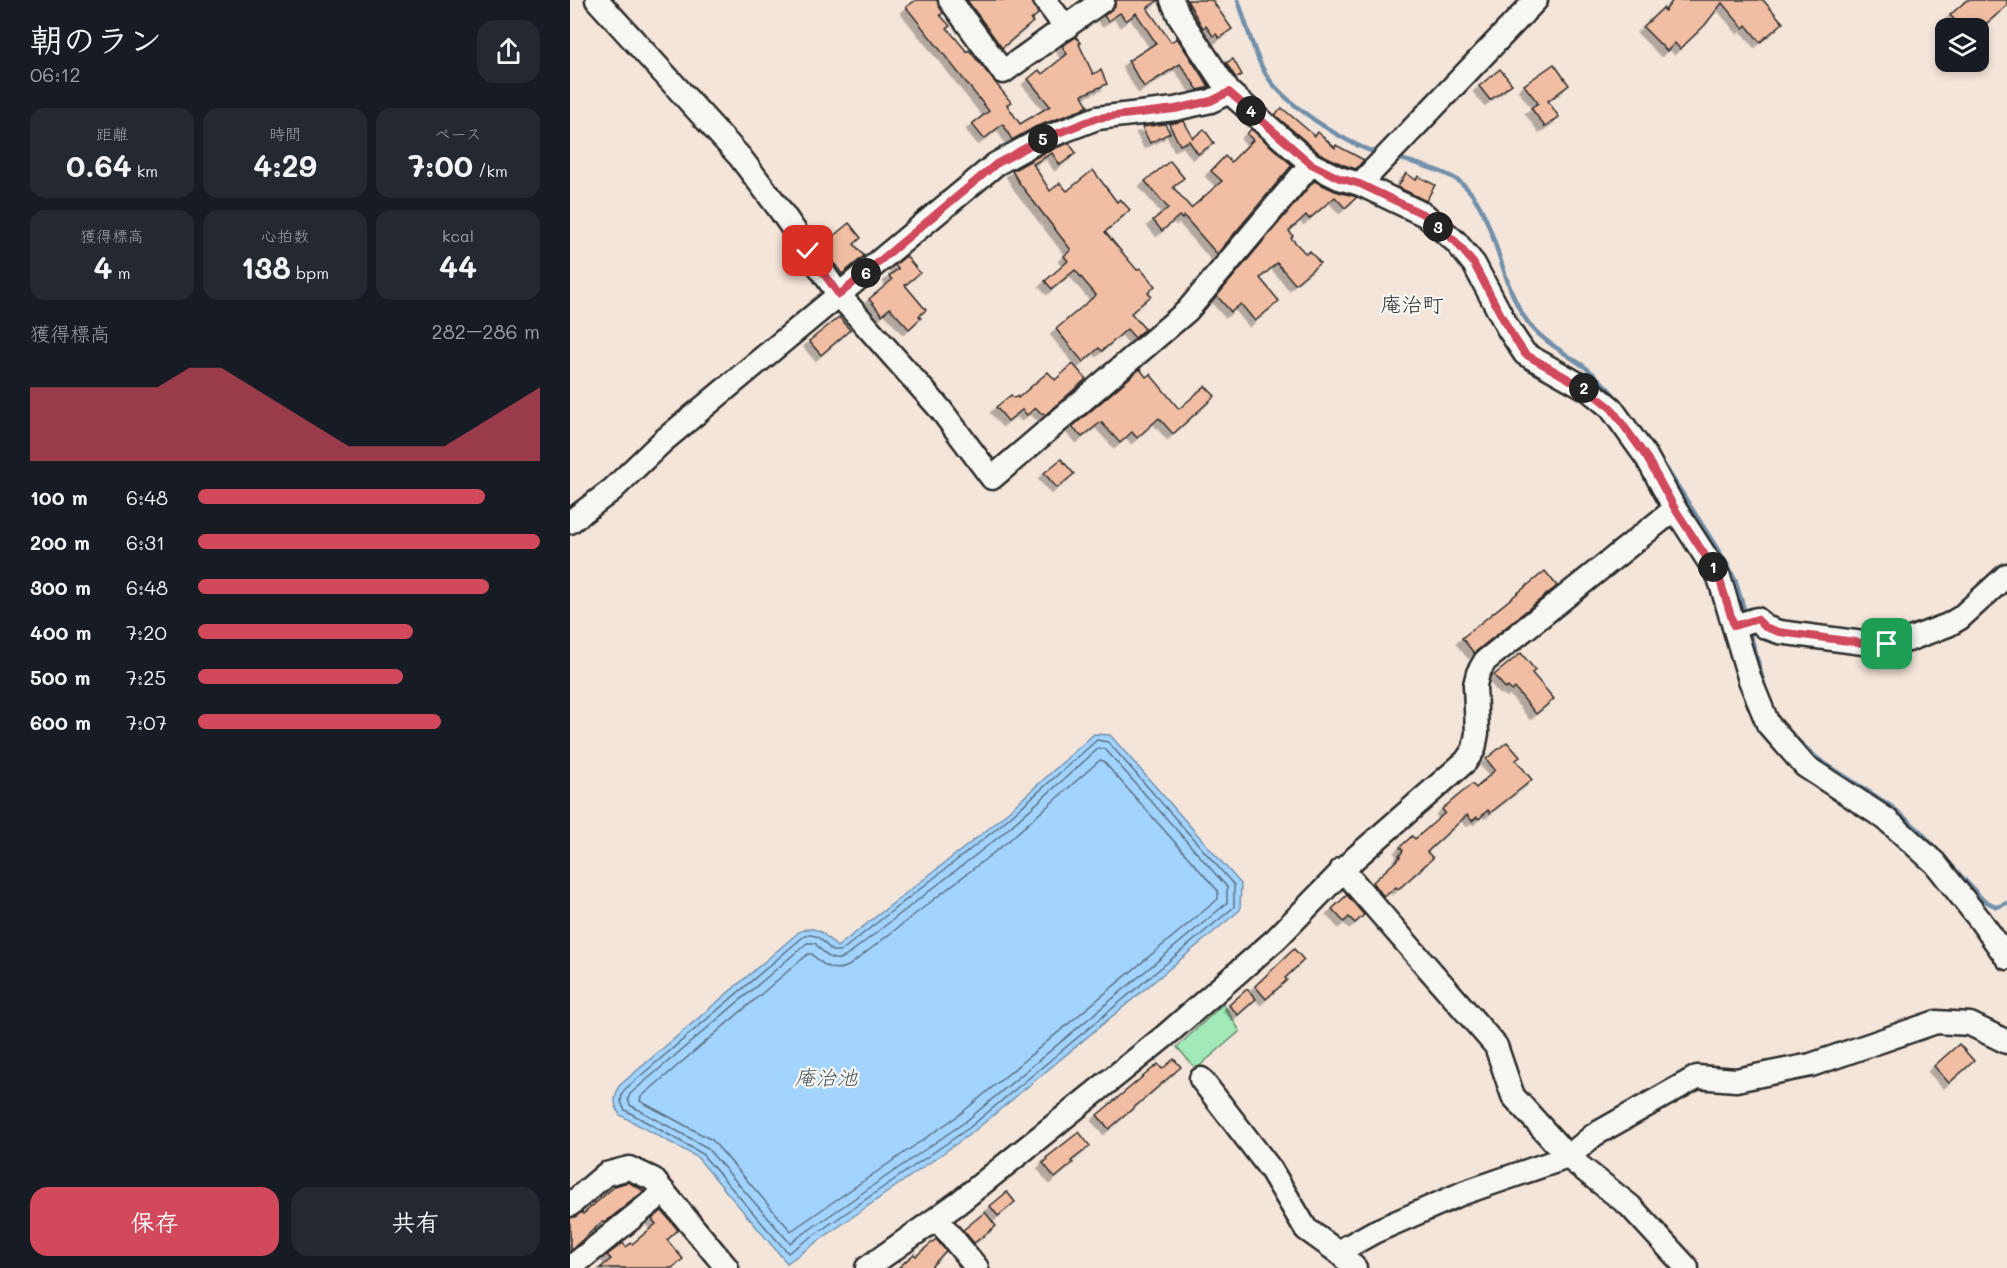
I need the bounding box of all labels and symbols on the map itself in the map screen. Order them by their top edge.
pin: 4 [1236,96,1266,126]
pin: 5 [1028,124,1058,154]
pin: 3 [1423,212,1453,242]
pin [782,225,833,276]
pin: 6 [851,258,881,288]
district label: 庵治町 [1381,290,1444,317]
pin: 2 [1569,373,1599,403]
pin: 1 [1698,552,1728,582]
pin [1861,618,1912,669]
water label: 庵治池 [795,1063,858,1090]

